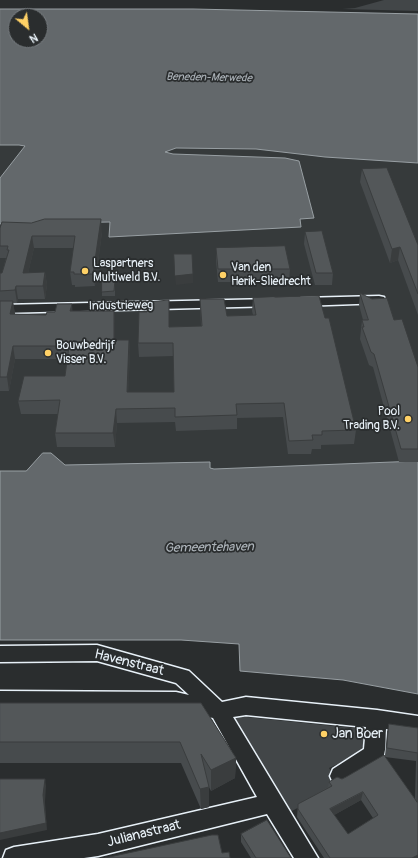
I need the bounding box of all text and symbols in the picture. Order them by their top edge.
north arrow [8,8,48,48]
text: N [27,31,40,46]
water label: Beneden-Merwede [166,71,252,85]
place label: Laspartners Multiweld B.V. [93,257,160,285]
place label: Van den Herik-Sliedrecht [231,261,311,289]
marker: Laspartners Multiweld B.V. [80,266,90,276]
marker: Van den Herik-Sliedrecht [218,270,228,280]
street label: Industrieweg [89,298,153,314]
place label: Bouwbedrijf Visser B.V. [56,339,115,367]
marker: Bouwbedrijf Visser B.V. [43,348,53,358]
place label: Pool Trading B.V. [343,405,400,433]
marker: Pool Trading B.V. [403,414,413,424]
water label: Gemeentehaven [164,539,254,557]
street label: Havenstraat [92,646,166,680]
place label: Jan Boer [332,726,383,742]
marker: Jan Boer [319,729,329,739]
street label: Julianastraat [105,817,183,851]

